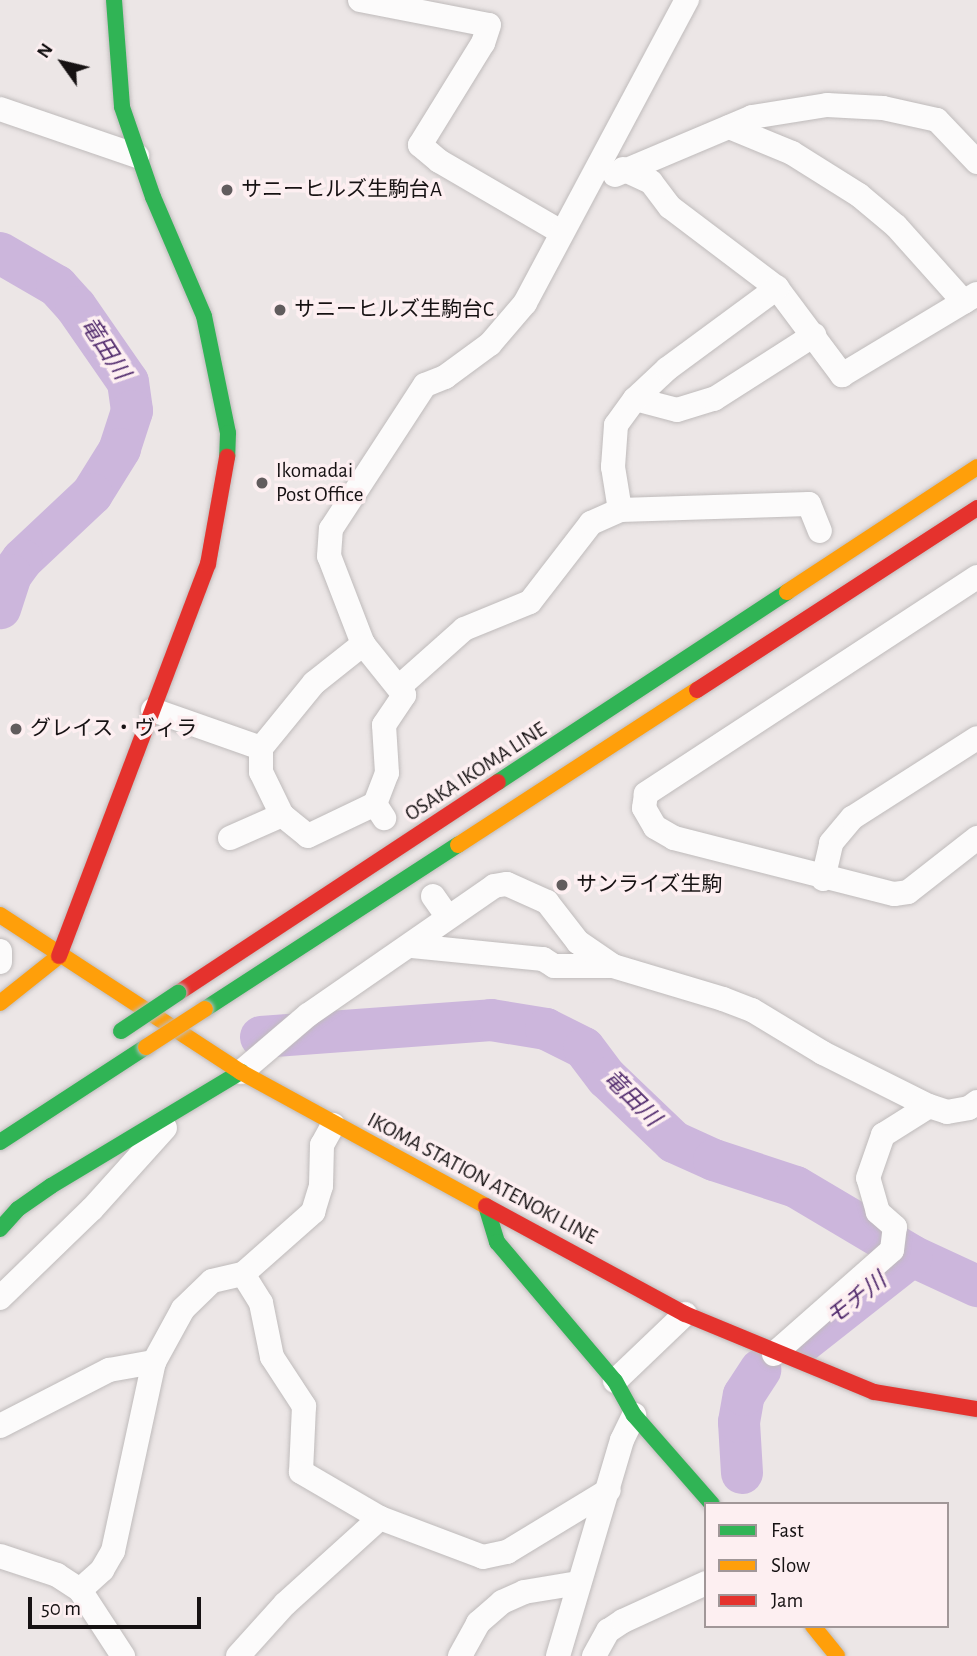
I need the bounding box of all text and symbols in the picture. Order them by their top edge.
north arrow [28,28,98,98]
text: N [34,40,57,62]
place label: サニーヒルズ生駒台A [241,177,442,203]
marker: サニーヒルズ生駒台A [219,182,235,198]
place label: サニーヒルズ生駒台C [294,297,494,323]
marker: サニーヒルズ生駒台C [272,302,288,318]
water label: 竜田川 [74,313,134,385]
place label: Ikomadai Post Office [276,458,363,508]
marker: Ikomadai Post Office [254,475,270,491]
place label: グレイス・ヴィラ [30,716,198,742]
street label: OSAKA IKOMA LINE [401,717,551,827]
marker: グレイス・ヴィラ [8,721,24,737]
place label: サンライズ生駒 [576,872,723,898]
marker: サンライズ生駒 [554,877,570,893]
water label: 竜田川 [597,1065,665,1133]
street label: IKOMA STATION ATENOKI LINE [363,1108,601,1250]
water label: モチ川 [821,1268,893,1332]
legend [704,1502,949,1628]
text: Fast [771,1520,804,1541]
text: Slow [771,1555,810,1576]
scale bar [32,1582,205,1626]
text: Jam [771,1590,803,1611]
text: 50 m [41,1598,81,1619]

